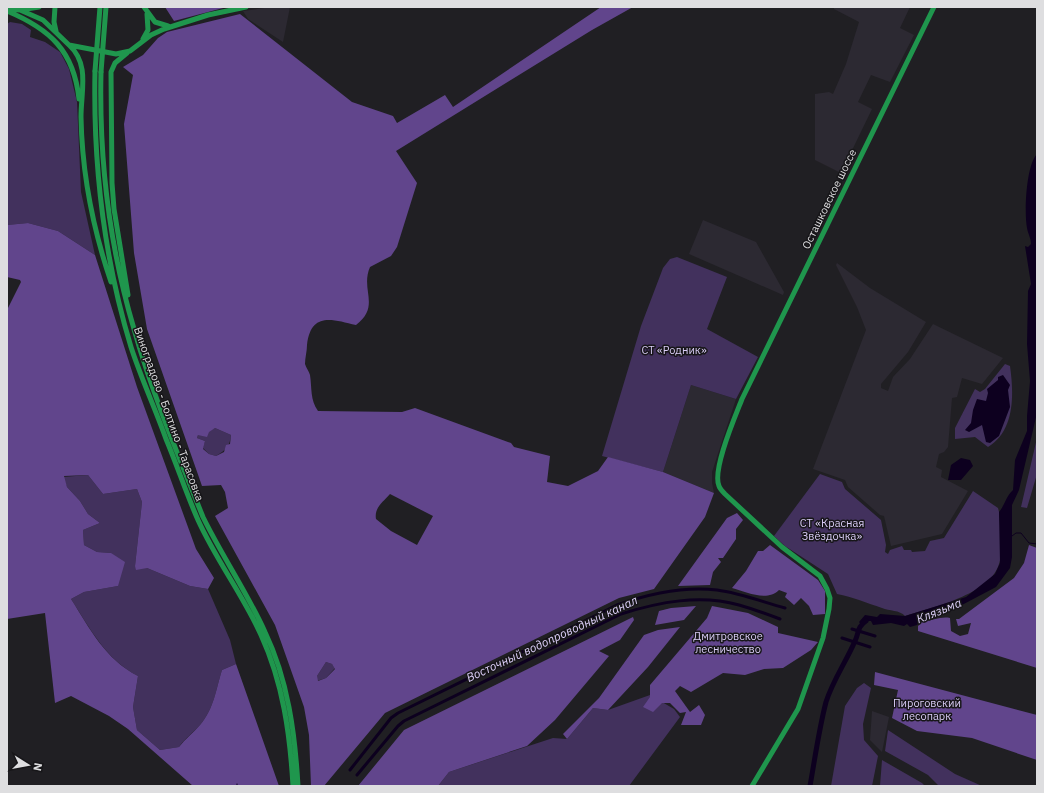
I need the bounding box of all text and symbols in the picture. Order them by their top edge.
street label: Осташковское шоссе [799,147,859,251]
street label: Виноградово - Болтино - Тарасовка [131,325,207,503]
park label: СТ «Родник» [641,343,707,357]
park label: СТ «Красная Звёздочка» [800,516,864,543]
water label: Восточный водопроводный канал [464,592,640,685]
water label: Клязьма [914,595,964,626]
park label: Дмитровское лесничество [693,629,763,656]
park label: Пироговский лесопарк [893,696,961,723]
north arrow [8,745,48,785]
text: N [30,762,45,772]

